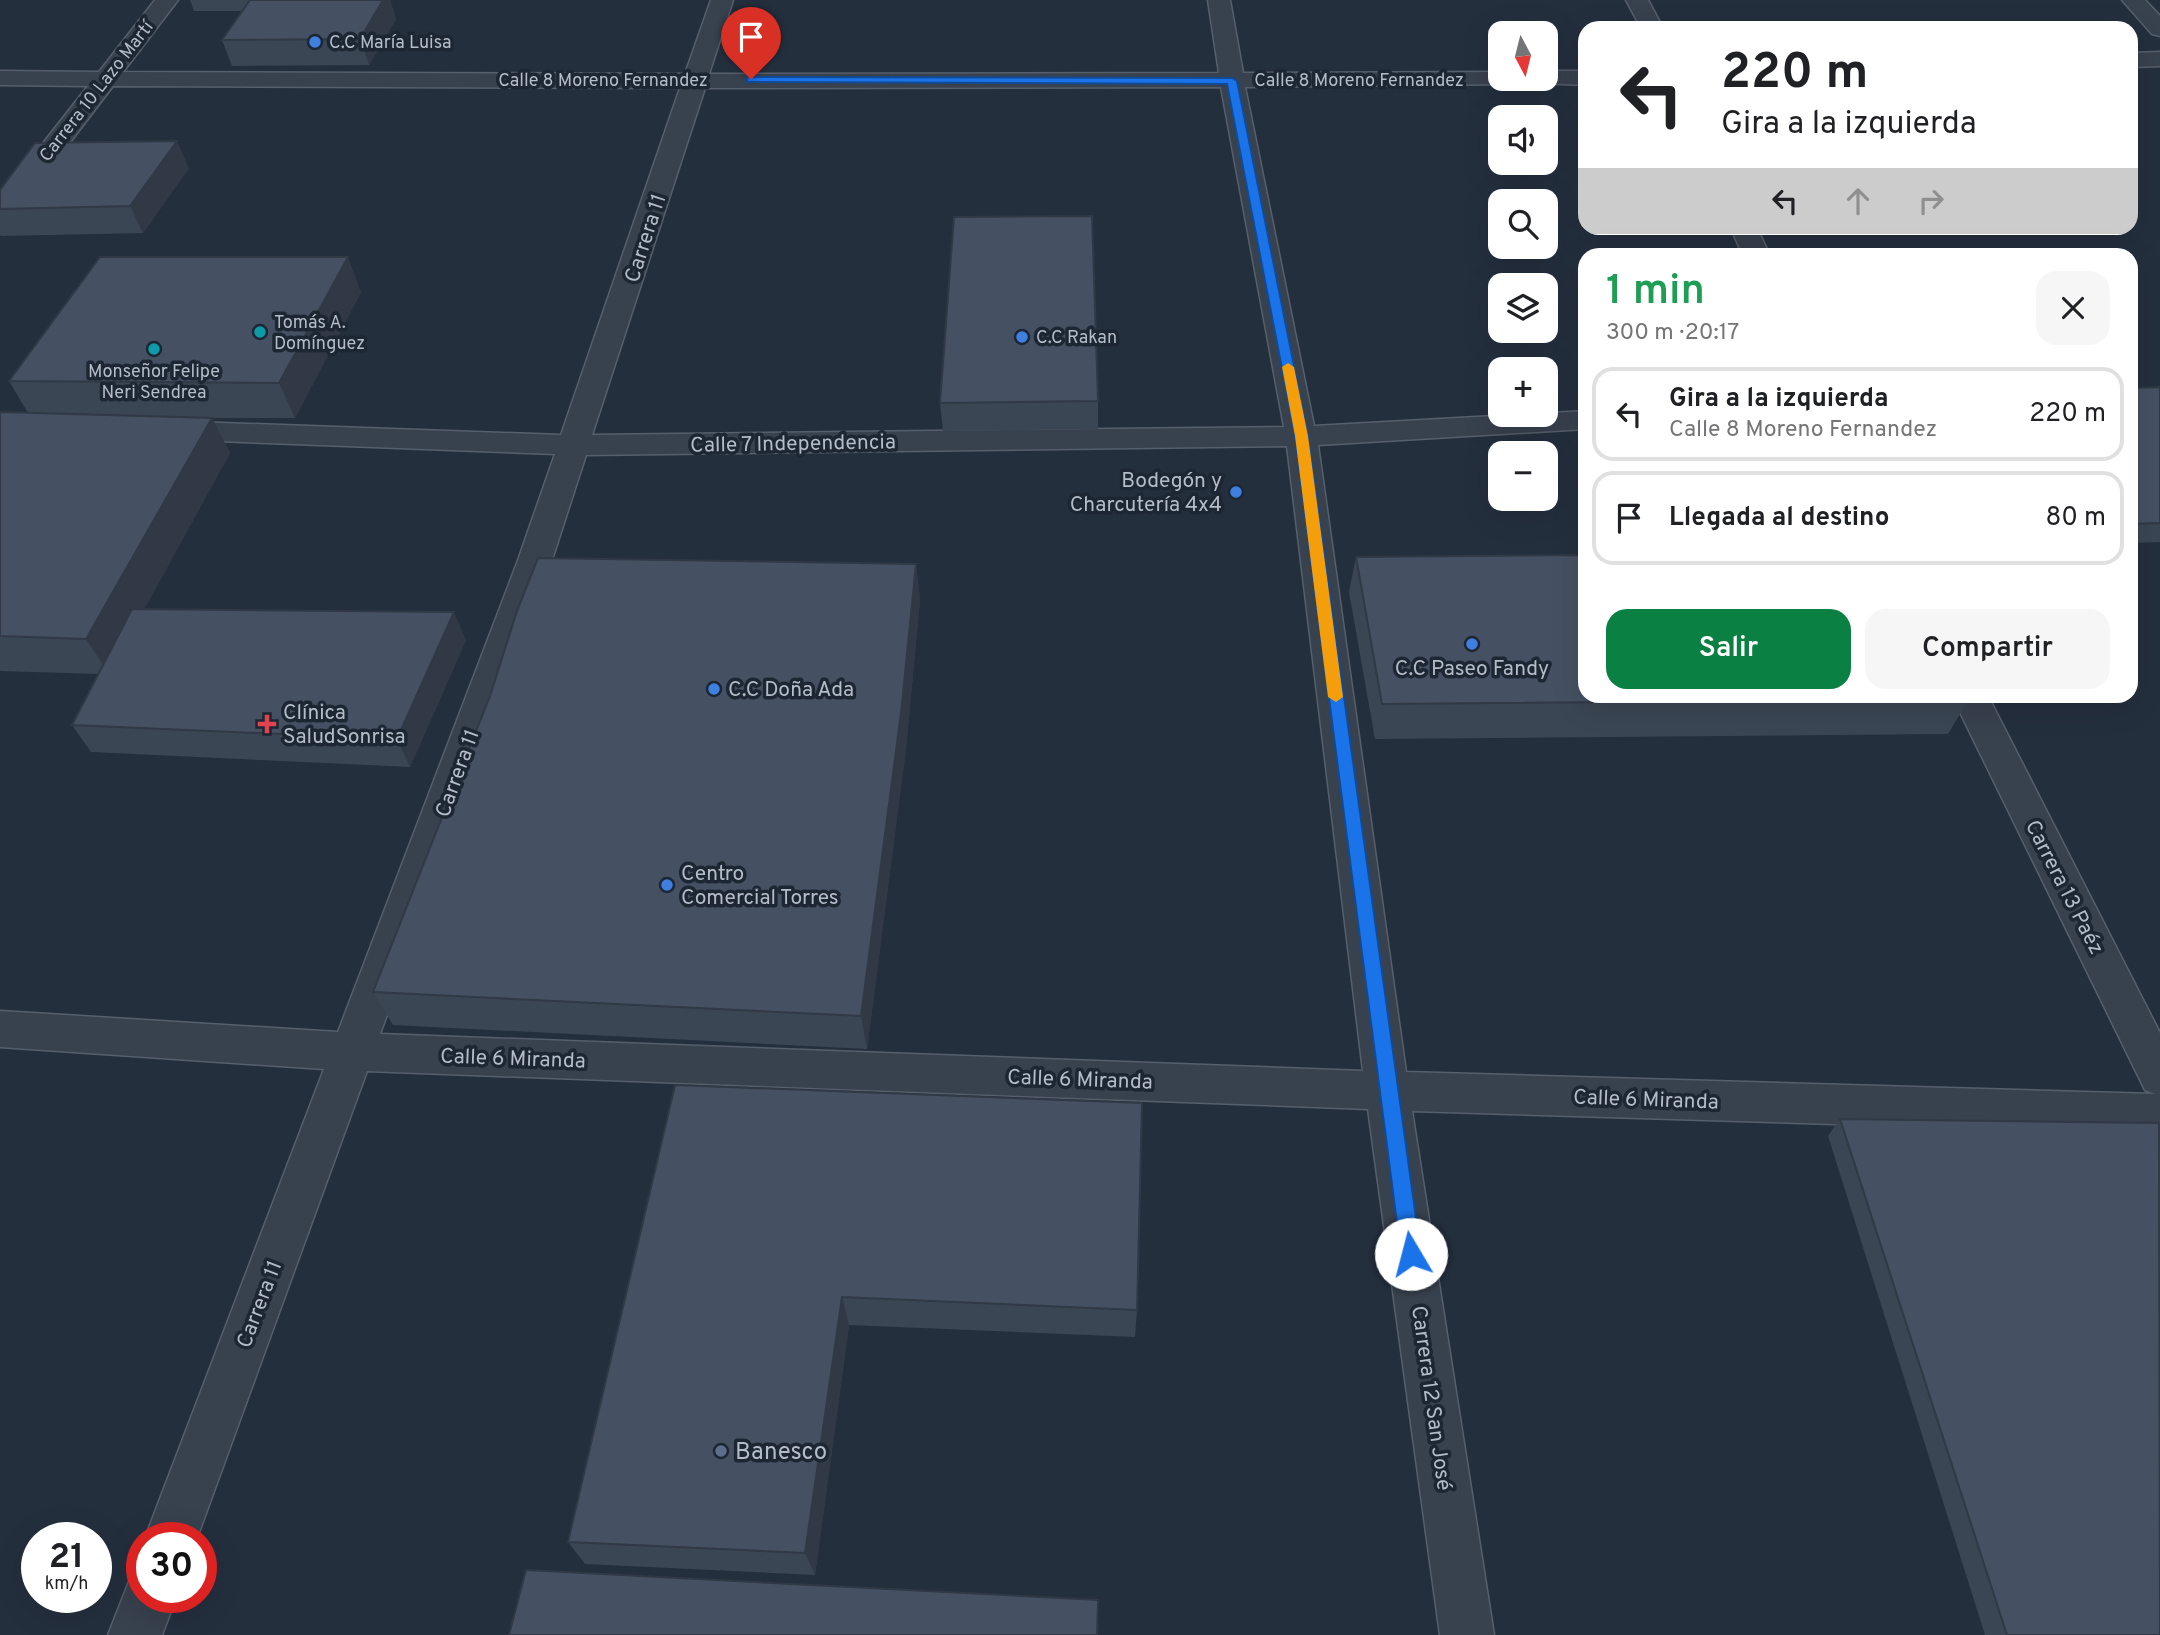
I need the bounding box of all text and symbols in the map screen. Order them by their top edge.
pin [721,7,781,79]
street label: Carrera 10 Lazo Martí [35,16,160,167]
icon: arrive [732,18,770,56]
north arrow [1488,21,1558,91]
map controls [1488,21,1558,511]
place label: C.C María Luisa [329,32,451,55]
marker: C.C María Luisa [307,34,323,50]
text: 220 m [1721,44,1868,106]
icon: left [1606,49,1697,140]
street label: Calle 8 Moreno Fernandez [498,70,708,93]
street label: Calle 8 Moreno Fernandez [1254,70,1464,93]
button: sound [1488,105,1558,175]
text: Gira a la izquierda [1721,105,1977,145]
icon: left [1766,182,1804,220]
icon: ahead [1839,182,1877,220]
icon: right [1912,182,1950,220]
button: search [1488,189,1558,259]
street label: Carrera 11 [619,191,673,286]
text: 1 min [1606,266,1705,319]
button: close [2036,271,2110,345]
button: layers [1488,273,1558,343]
place label: Tomás A. Domínguez [274,312,365,356]
text: 300 m · 20:17 [1606,319,1739,348]
marker: Tomás A. Domínguez [252,324,268,340]
place label: C.C Rakan [1036,327,1117,350]
marker: C.C Rakan [1014,329,1030,345]
marker: Monseñor Felipe Neri Sendrea [146,341,162,357]
button: + [1488,357,1558,427]
place label: Monseñor Felipe Neri Sendrea [88,361,220,405]
text: Gira a la izquierda [1669,383,1888,416]
icon: left [1610,395,1648,433]
text: 220 m [2029,398,2106,431]
text: Calle 8 Moreno Fernandez [1669,416,1937,445]
street label: Calle 7 Independencia [690,429,896,460]
button: − [1488,441,1558,511]
place label: Bodegón y Charcutería 4x4 [1070,468,1222,519]
marker: Bodegón y Charcutería 4x4 [1228,484,1244,500]
icon: arrive [1610,499,1648,537]
text: Llegada al destino [1669,502,1889,535]
text: 80 m [2046,502,2106,535]
button: Salir [1606,609,1851,689]
button: Compartir [1865,609,2110,689]
marker: C.C Paseo Fandy [1464,636,1480,652]
place label: C.C Paseo Fandy [1395,656,1549,683]
place label: C.C Doña Ada [728,677,854,704]
marker: C.C Doña Ada [706,681,722,697]
place label: Clínica SaludSonrisa [283,700,406,751]
marker: Clínica SaludSonrisa [257,714,277,734]
street label: Carrera 11 [430,726,487,821]
street label: Carrera 13 Paéz [2018,816,2109,959]
place label: Centro Comercial Torres [681,861,839,912]
marker: Centro Comercial Torres [659,877,675,893]
street label: Calle 6 Miranda [440,1043,586,1076]
street label: Calle 6 Miranda [1007,1064,1153,1097]
street label: Calle 6 Miranda [1573,1084,1719,1117]
position arrow [1374,1217,1448,1291]
street label: Carrera 11 [231,1257,289,1352]
street label: Carrera 12 San José [1404,1304,1457,1492]
place label: Banesco [735,1438,827,1468]
marker: Banesco [713,1443,729,1459]
speed limit sign: 30 [126,1522,217,1613]
text: 21 [49,1536,84,1580]
text: km/h [45,1573,88,1596]

